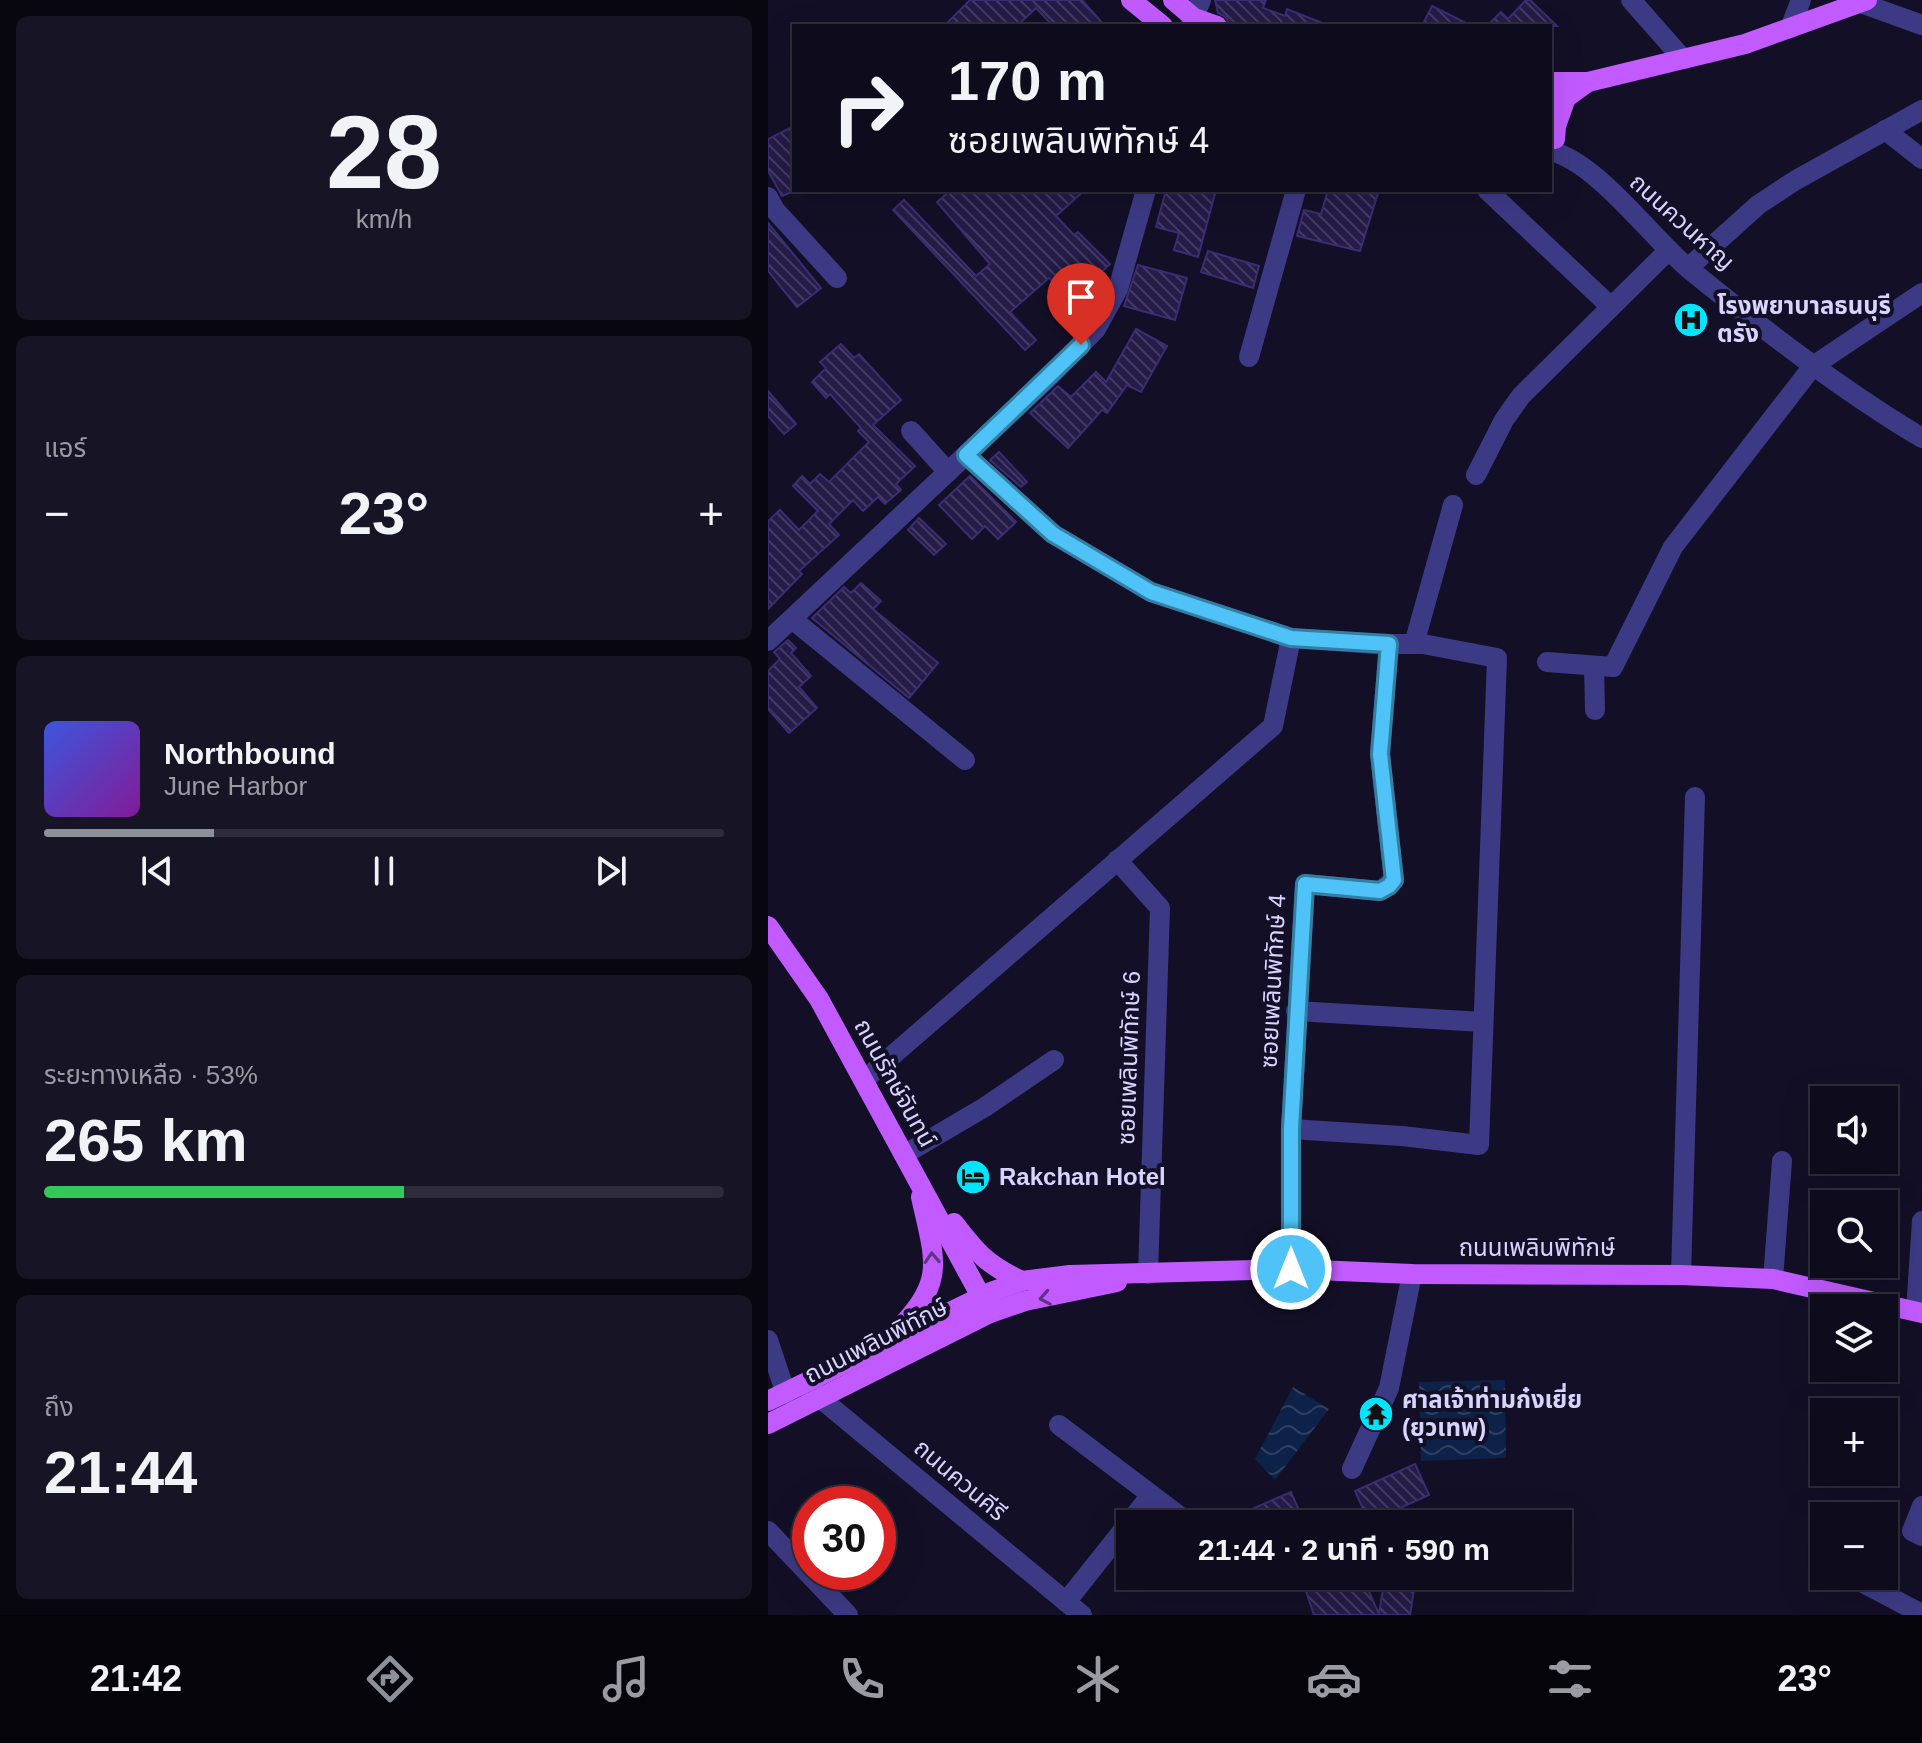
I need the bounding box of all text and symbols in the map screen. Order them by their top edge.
text: 170 m [948,49,1107,112]
icon: right [816,56,920,160]
text: 28 [326,94,442,210]
text: ซอยเพลินพิทักษ์ 4 [948,120,1209,161]
street label: ถนนควนหาญ [1625,168,1740,275]
text: km/h [356,204,412,234]
pin [1047,263,1115,345]
icon: arrive [1059,275,1103,319]
place label: โรงพยาบาลธนบุรี ตรัง [1717,292,1891,347]
hospital icon: โรงพยาบาลธนบุรี ตรัง [1672,301,1710,339]
text: แอร์ [44,433,86,463]
text: 23° [339,480,429,547]
text: − [44,489,70,538]
text: + [698,489,724,538]
text: Northbound [164,737,336,770]
text: June Harbor [164,771,307,801]
icon: previous [135,849,179,893]
icon: pause [362,849,406,893]
icon: next [589,849,633,893]
street label: ซอยเพลินพิทักษ์ 4 [1254,893,1291,1069]
street label: ซอยเพลินพิทักษ์ 6 [1112,970,1145,1145]
street label: ถนนรักษ์จันทน์ [849,1014,942,1151]
text: ระยะทางเหลือ · 53% [44,1060,258,1090]
map controls [1810,1086,1898,1590]
button: sound [1810,1086,1898,1174]
text: 265 km [44,1107,248,1174]
hotel icon: Rakchan Hotel [954,1158,992,1196]
place label: Rakchan Hotel [999,1163,1166,1190]
button: search [1810,1190,1898,1278]
position arrow [1249,1227,1333,1311]
street label: ถนนเพลินพิทักษ์ [1459,1234,1615,1261]
one-way arrow [924,1251,941,1264]
one-way arrow [1038,1288,1051,1305]
street label: ถนนเพลินพิทักษ์ [800,1293,952,1388]
button: layers [1810,1294,1898,1382]
place label: ศาลเจ้าท่ามก๋งเยี่ย (ยุวเทพ) [1402,1383,1582,1443]
text: ถึง [44,1392,74,1422]
temple icon: ศาลเจ้าท่ามก๋งเยี่ย (ยุวเทพ) [1357,1395,1395,1433]
button: + [1810,1398,1898,1486]
street label: ถนนควนคีรี [909,1433,1012,1526]
text: 21:44 [44,1439,197,1506]
speed limit sign: 30 [792,1486,896,1590]
button: − [1810,1502,1898,1590]
text: 21:44 · 2 นาที · 590 m [1198,1533,1490,1566]
icon: directions [362,1651,418,1707]
icon: music [598,1651,654,1707]
icon: phone [834,1651,890,1707]
icon: climate [1070,1651,1126,1707]
icon: car [1306,1651,1362,1707]
icon: filters [1542,1651,1598,1707]
text: 21:42 [90,1658,182,1699]
text: 23° [1777,1658,1832,1699]

